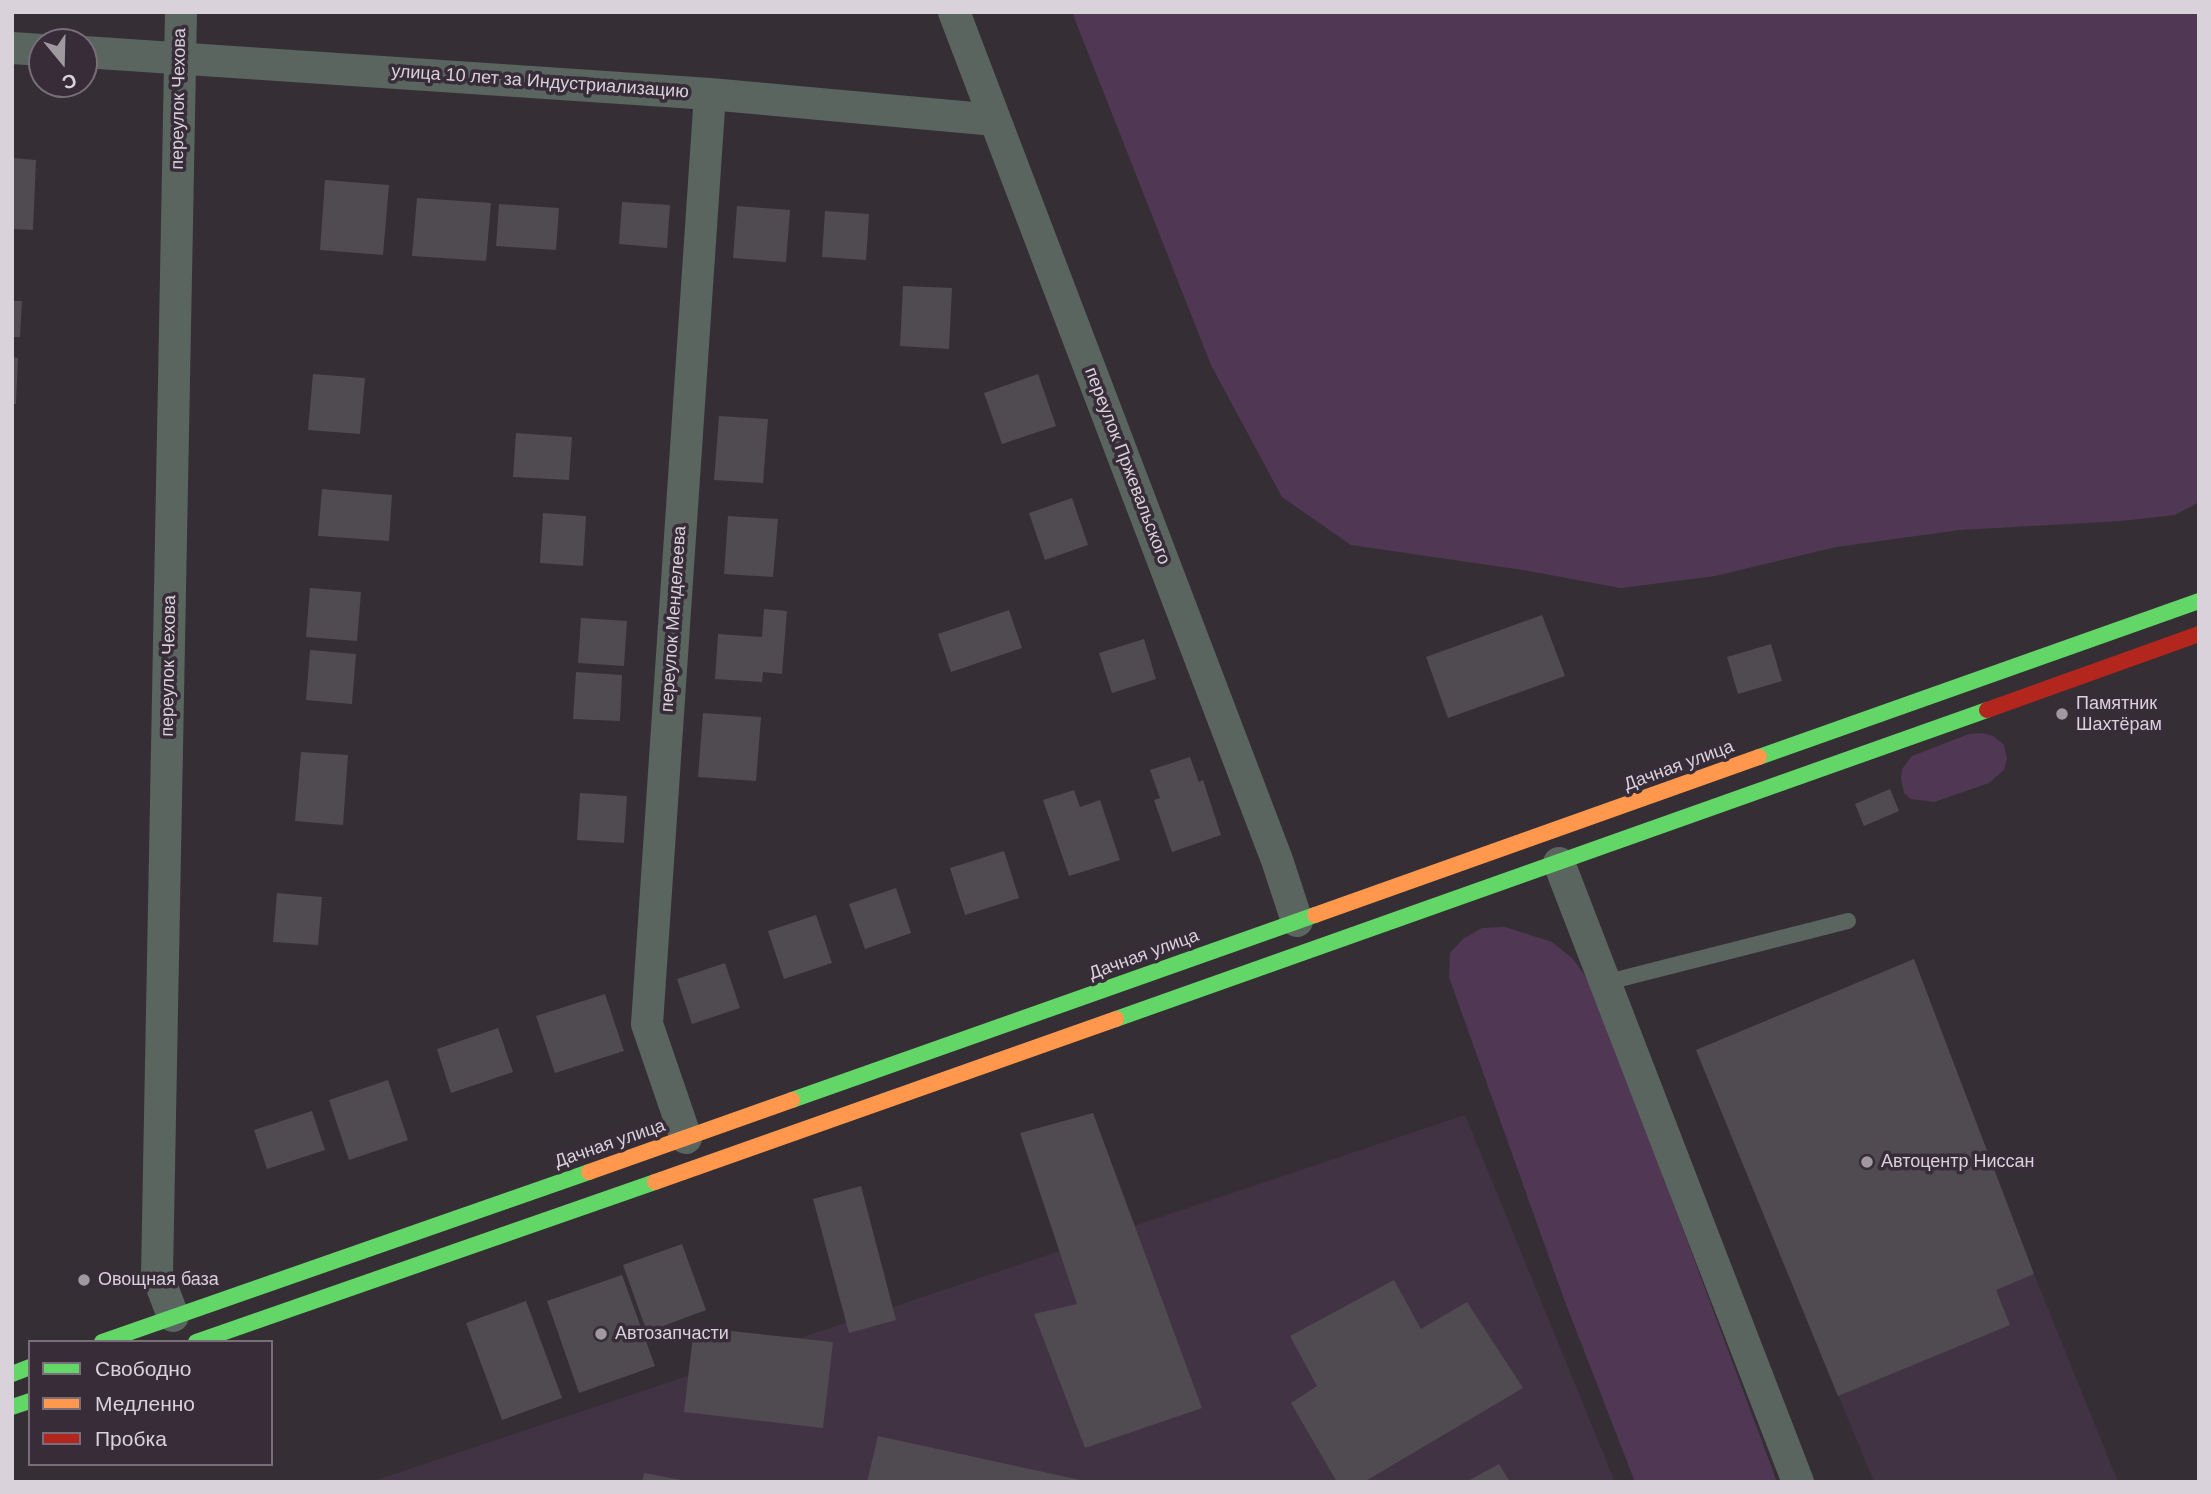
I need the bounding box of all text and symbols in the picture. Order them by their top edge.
north arrow [28,28,98,98]
street label: переулок Чехова [167,28,191,170]
street label: улица 10 лет за Индустриализацию [391,61,689,103]
text: С [59,69,79,94]
street label: переулок Пржевальского [1079,364,1175,568]
street label: переулок Менделеева [657,525,691,713]
street label: переулок Чехова [157,595,181,737]
place label: Памятник Шахтёрам [2076,693,2162,736]
marker: Памятник Шахтёрам [2054,706,2070,722]
street label: Дачная улица [1621,736,1737,796]
street label: Дачная улица [1086,925,1202,985]
street label: Дачная улица [552,1115,668,1173]
place label: Автоцентр Ниссан [1881,1151,2035,1173]
marker: Автоцентр Ниссан [1859,1154,1875,1170]
place label: Овощная база [98,1269,219,1291]
marker: Овощная база [76,1272,92,1288]
place label: Автозапчасти [615,1323,729,1345]
marker: Автозапчасти [593,1326,609,1342]
legend [28,1340,273,1466]
text: Свободно [95,1357,192,1380]
text: Медленно [95,1392,195,1415]
text: Пробка [95,1427,167,1450]

